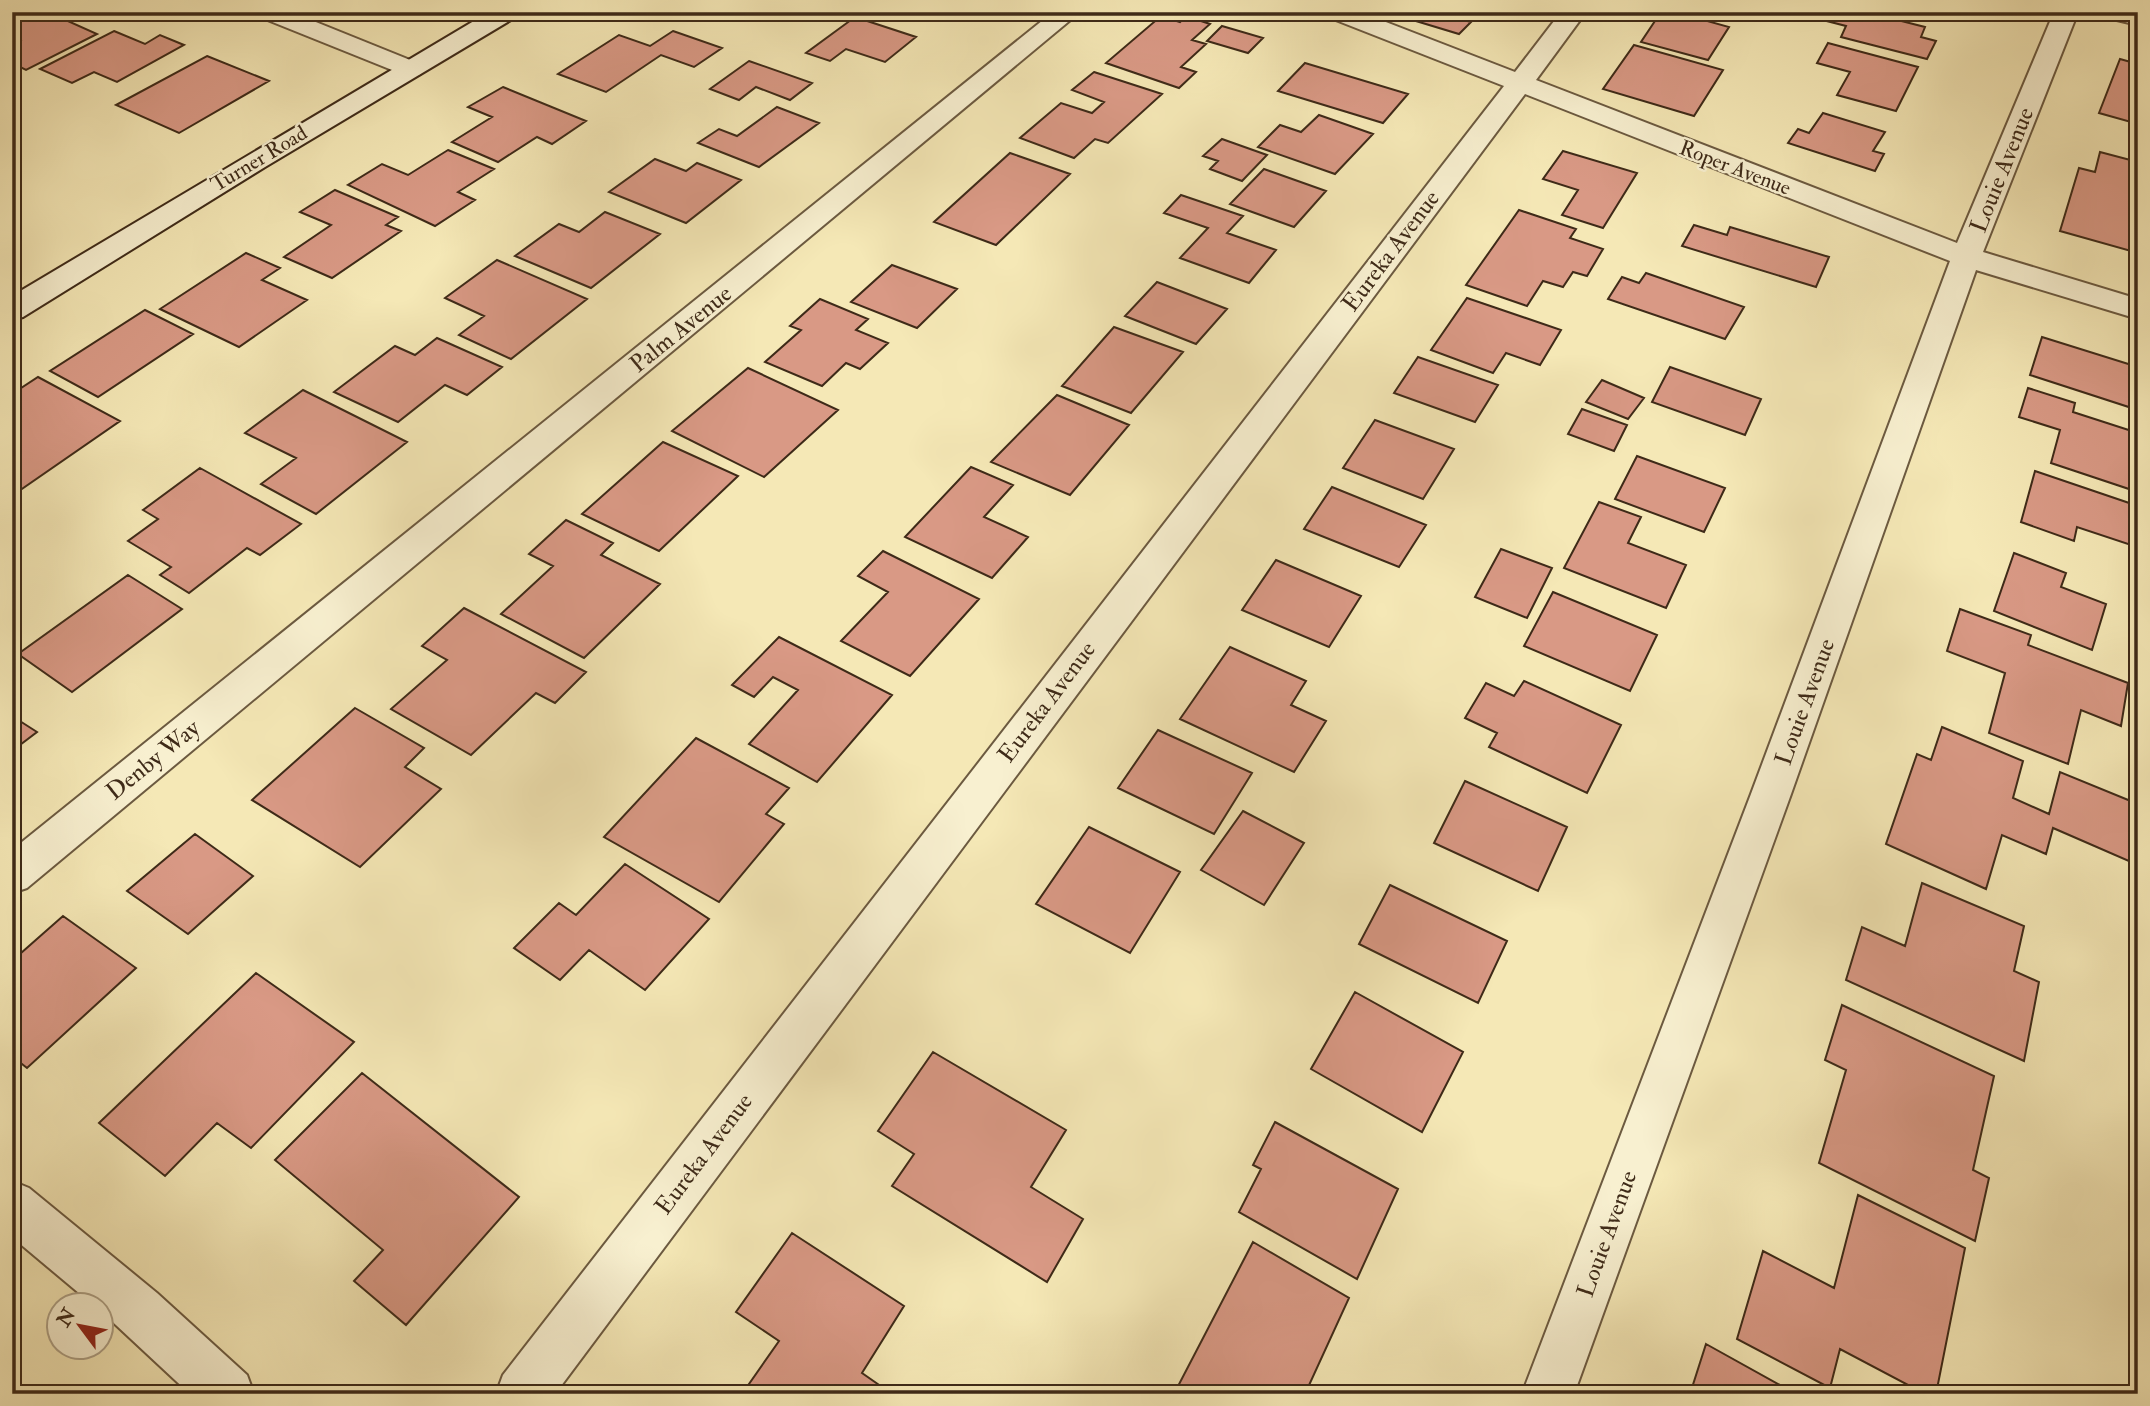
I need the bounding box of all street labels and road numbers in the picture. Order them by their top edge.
street label: Louie Avenue [1963,103,2041,237]
street label: Turner Road [206,119,313,198]
street label: Roper Avenue [1675,134,1795,202]
street label: Eureka Avenue [1335,184,1447,318]
street label: Palm Avenue [624,278,738,380]
street label: Eureka Avenue [991,635,1103,769]
street label: Louie Avenue [1768,635,1842,769]
street label: Denby Way [100,713,206,807]
street label: Eureka Avenue [648,1087,760,1221]
street label: Louie Avenue [1570,1167,1644,1301]

